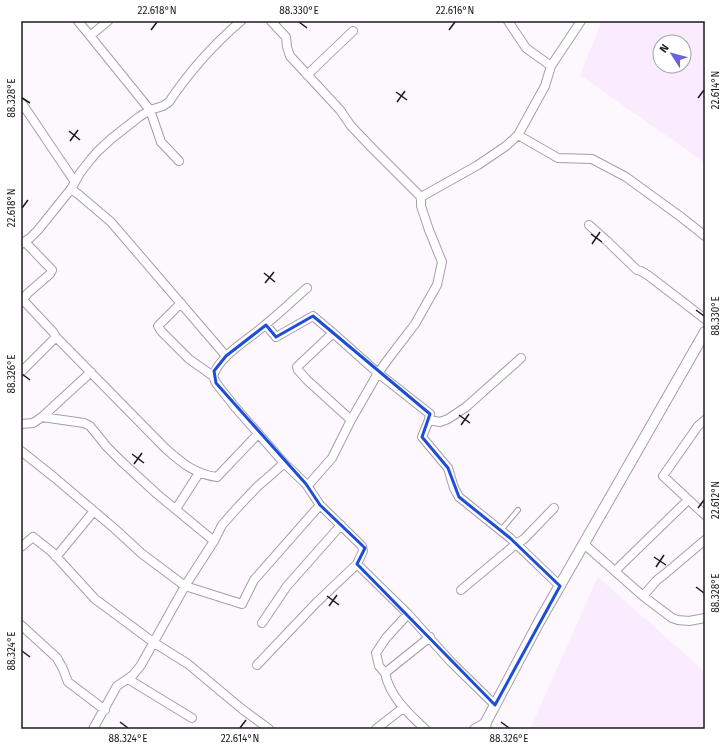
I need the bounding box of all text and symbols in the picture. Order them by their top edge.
text: 22.618°N [138,5,176,17]
text: 88.330°E [279,5,319,17]
text: 22.616°N [436,5,474,17]
north arrow [652,34,692,74]
text: N [657,42,672,55]
text: 22.614°N [710,71,722,109]
text: 88.328°E [6,78,18,118]
text: 22.618°N [6,189,18,227]
text: 88.330°E [710,296,722,336]
text: 88.326°E [6,354,18,394]
text: 22.612°N [710,481,722,519]
text: 88.328°E [710,573,722,613]
text: 88.324°E [6,632,18,670]
text: 88.324°E [109,733,147,745]
text: 22.614°N [221,733,259,745]
text: 88.326°E [489,733,529,745]

